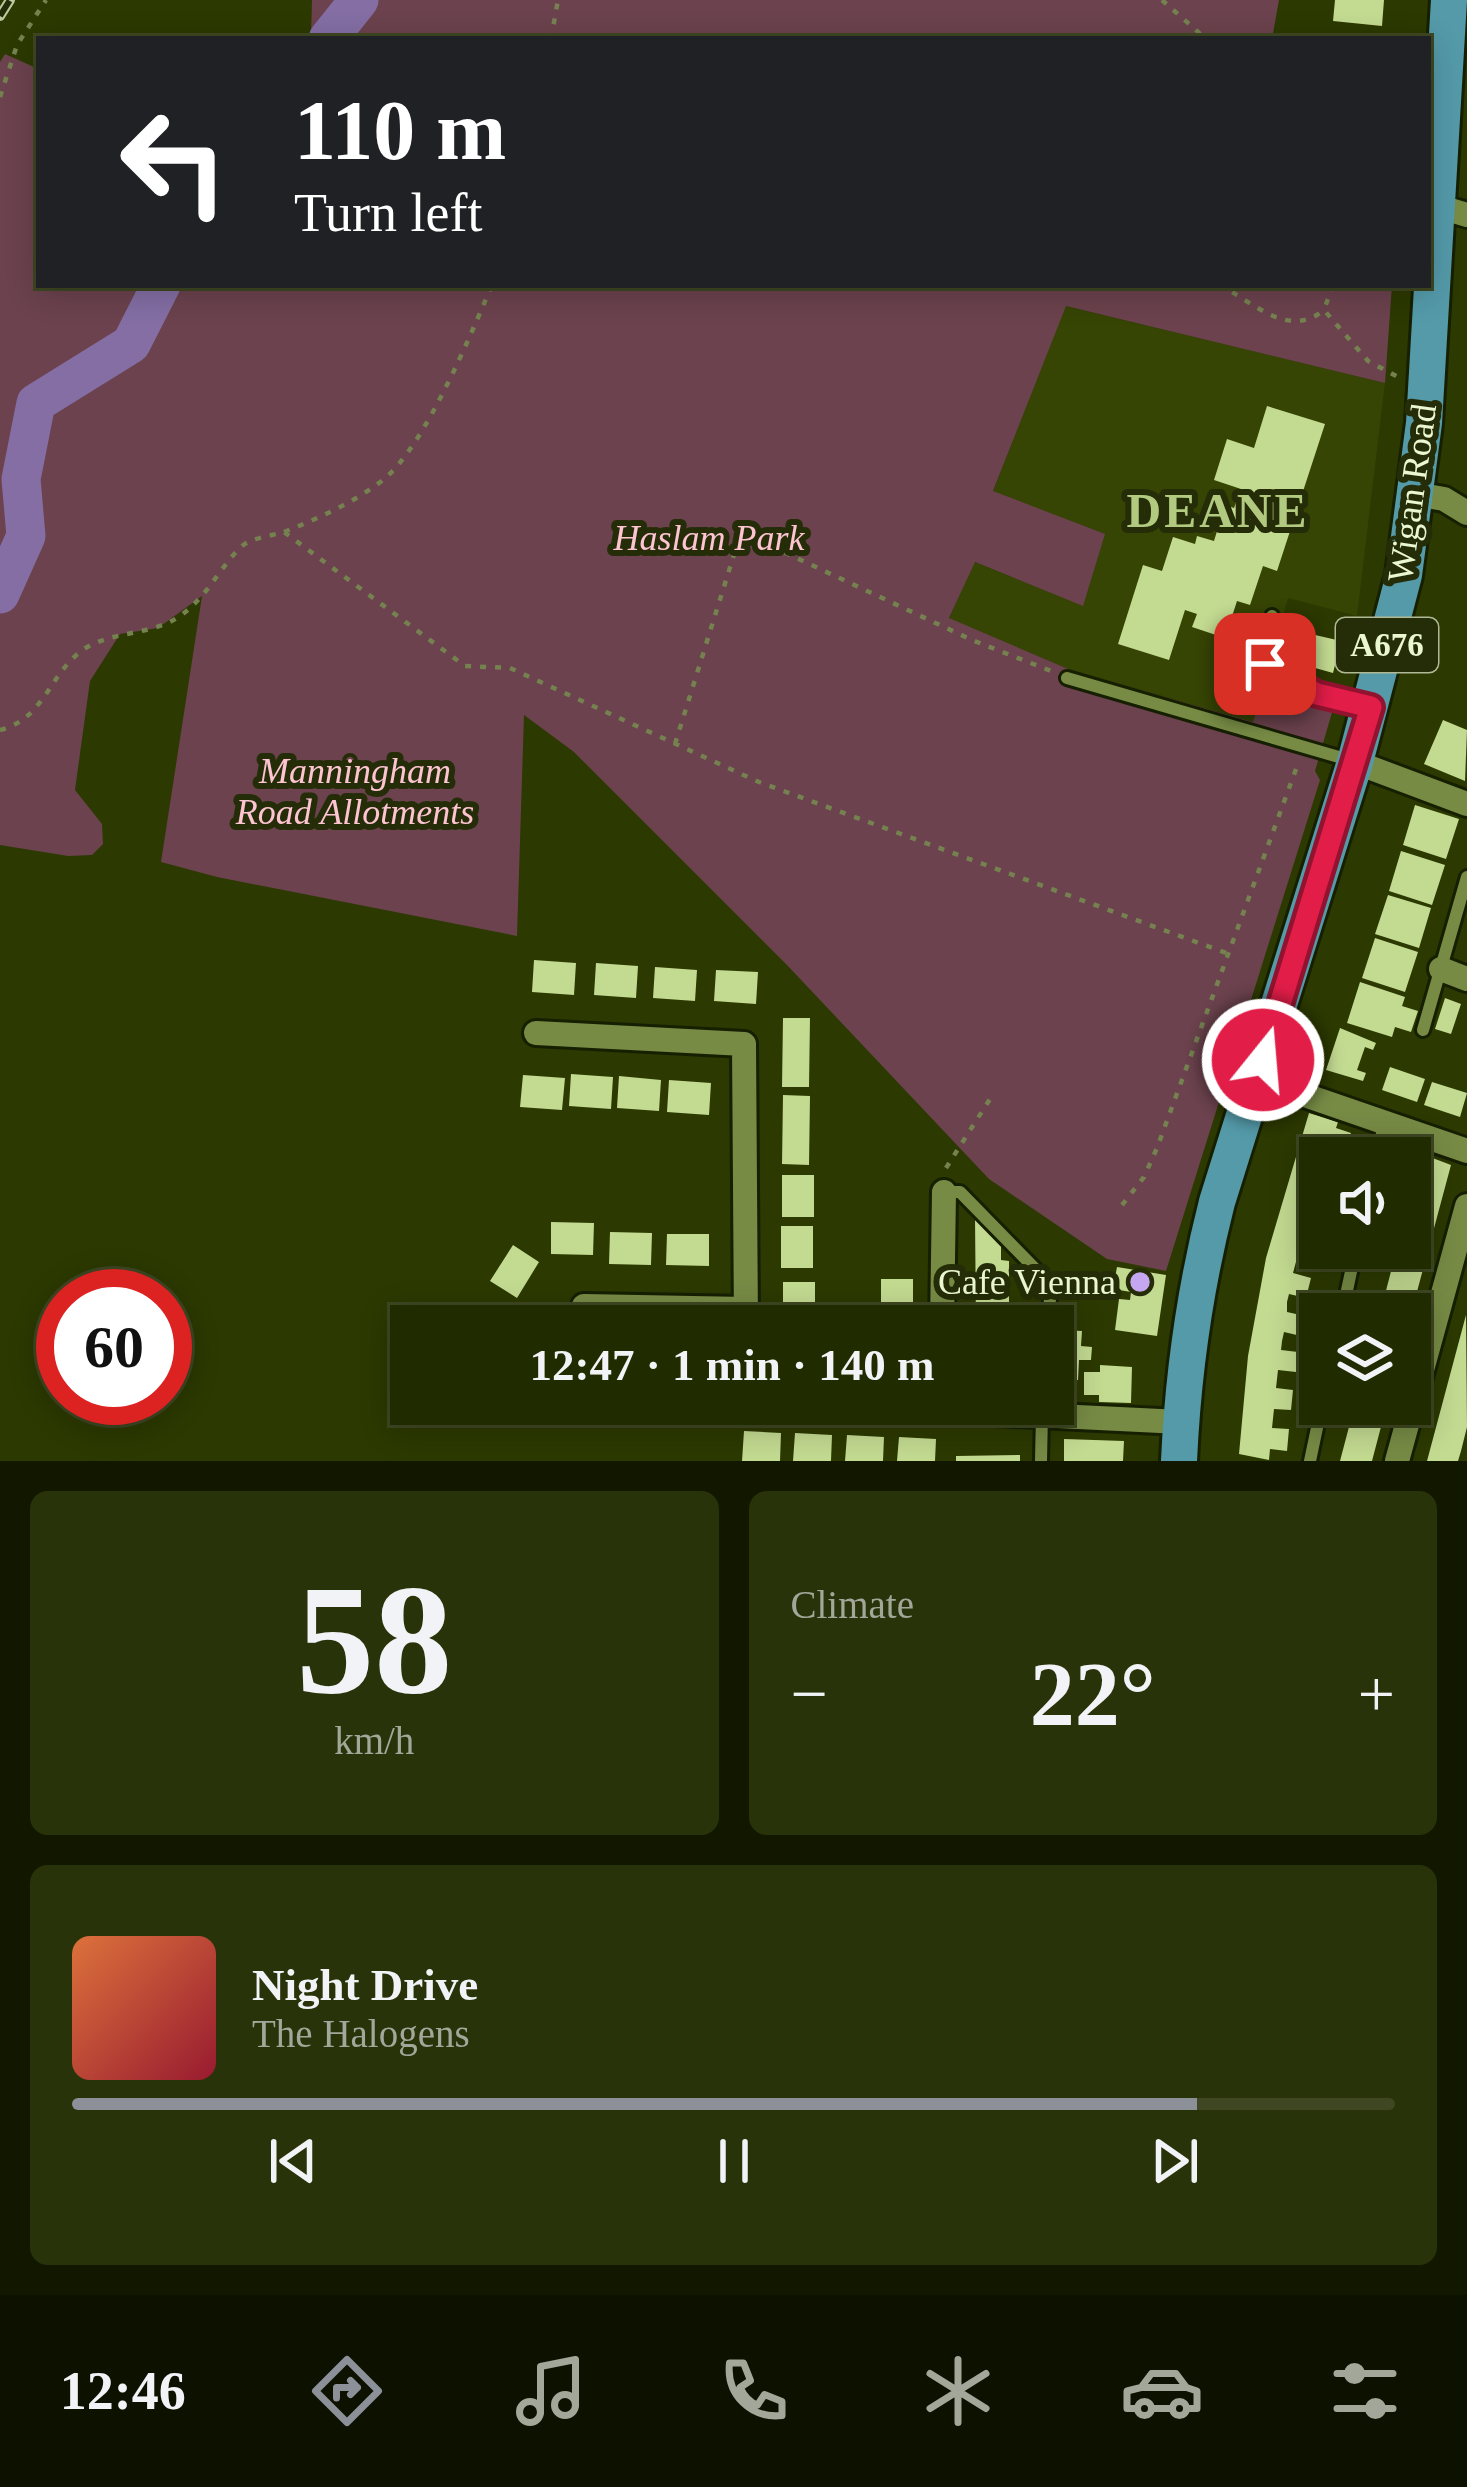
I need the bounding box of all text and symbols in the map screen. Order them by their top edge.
icon: left [96,84,252,240]
text: 110 m [294,84,506,177]
text: Turn left [294,183,483,243]
street label: Wigan Road [1380,401,1444,585]
district label: DEANE [1126,484,1310,537]
park label: Haslam Park [613,518,806,558]
pin [1214,613,1316,715]
road number: A676 [1336,618,1438,672]
icon: arrive [1232,631,1298,697]
park label: Manningham Road Allotments [235,751,474,832]
position arrow [1200,997,1326,1123]
map controls [1299,1137,1431,1425]
button: sound [1299,1137,1431,1269]
place label: Cafe Vienna [938,1262,1116,1302]
speed limit sign: 60 [36,1269,192,1425]
marker: Cafe Vienna [1127,1269,1153,1295]
button: layers [1299,1293,1431,1425]
text: 12:47 · 1 min · 140 m [530,1340,935,1390]
text: 58 [296,1553,452,1726]
text: Climate [791,1583,914,1626]
text: 22° [1030,1645,1156,1744]
text: − [791,1657,828,1730]
text: + [1358,1657,1395,1730]
text: km/h [334,1719,414,1762]
text: Night Drive [252,1960,478,2010]
text: The Halogens [252,2012,470,2055]
icon: previous [260,2128,326,2194]
icon: pause [701,2128,767,2194]
icon: next [1142,2128,1208,2194]
icon: directions [305,2349,389,2433]
icon: music [509,2349,593,2433]
icon: phone [712,2349,796,2433]
icon: climate [916,2349,1000,2433]
icon: car [1120,2349,1204,2433]
icon: filters [1323,2349,1407,2433]
text: 12:46 [60,2361,186,2421]

